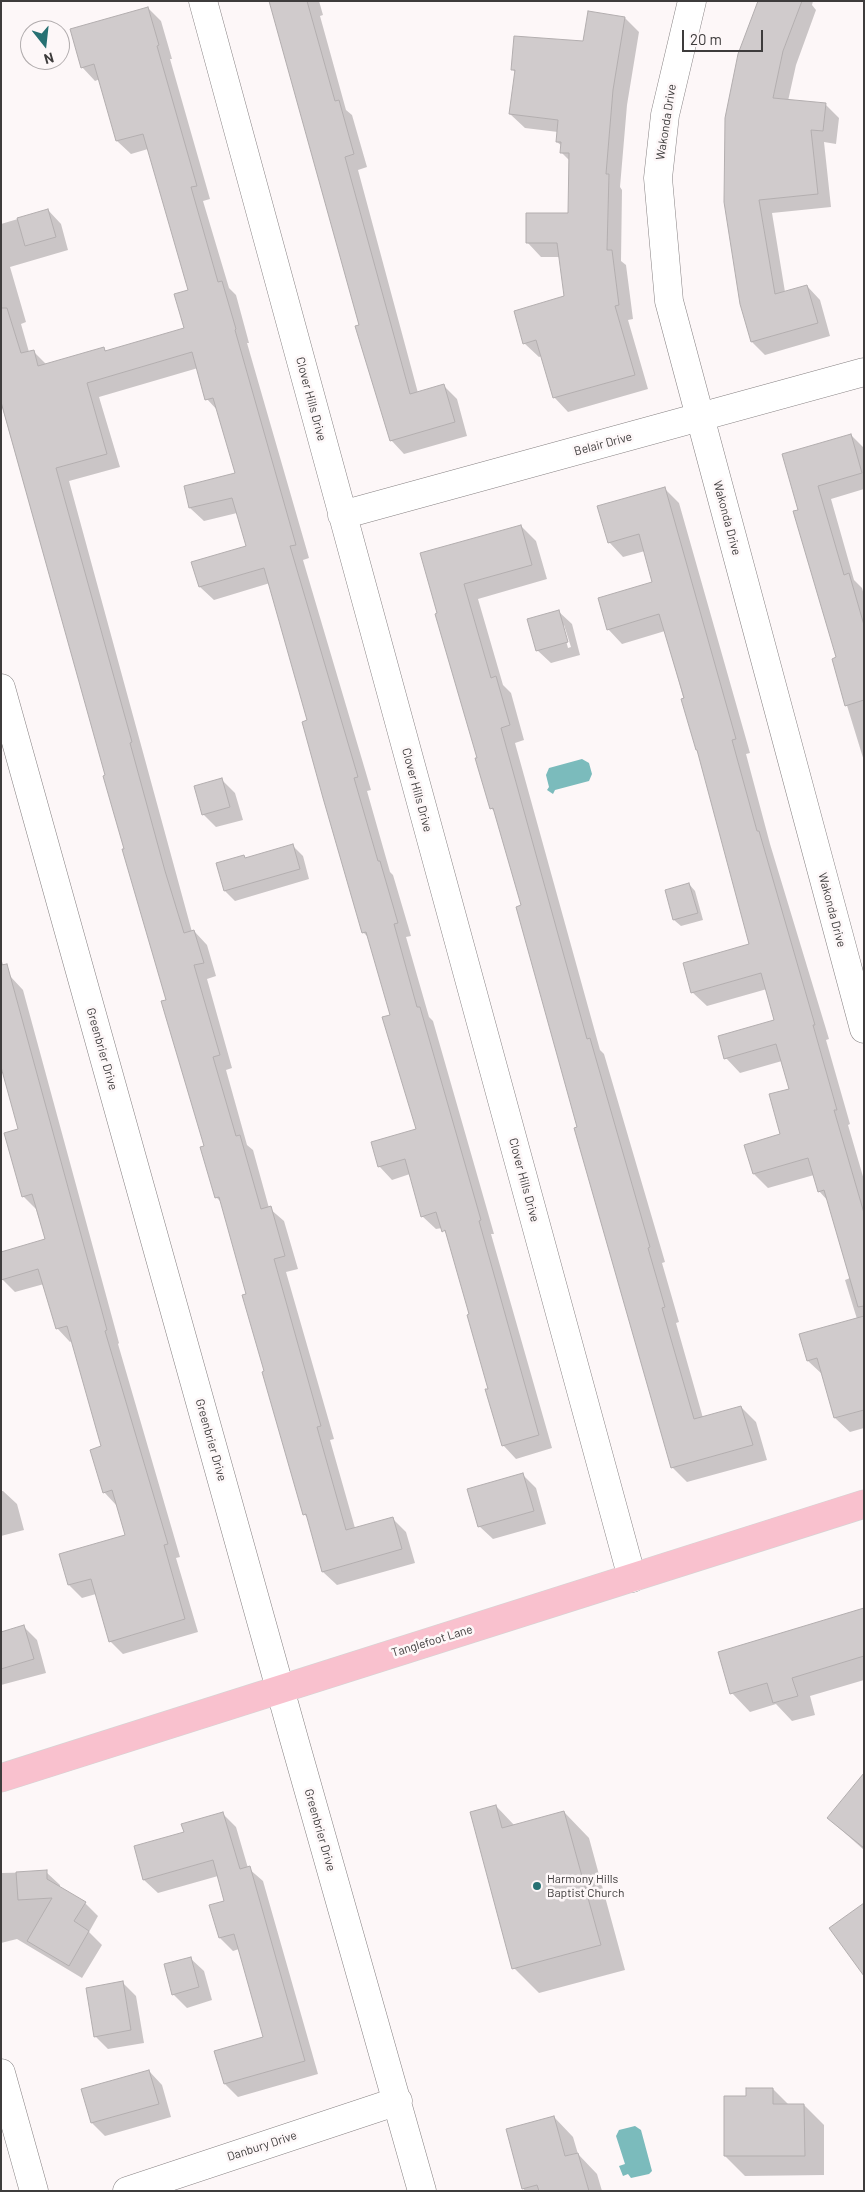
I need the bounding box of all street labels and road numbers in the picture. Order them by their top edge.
street label: Wakonda Drive [653,83,679,161]
street label: Clover Hills Drive [293,355,329,443]
street label: Belair Drive [572,429,634,459]
street label: Wakonda Drive [710,479,744,557]
street label: Clover Hills Drive [399,746,435,834]
street label: Wakonda Drive [815,871,849,949]
street label: Greenbrier Drive [83,1006,121,1092]
street label: Clover Hills Drive [506,1136,542,1224]
street label: Greenbrier Drive [192,1397,230,1483]
street label: Tanglefoot Lane [390,1622,474,1660]
street label: Greenbrier Drive [301,1787,339,1873]
street label: Danbury Drive [225,2128,299,2164]

